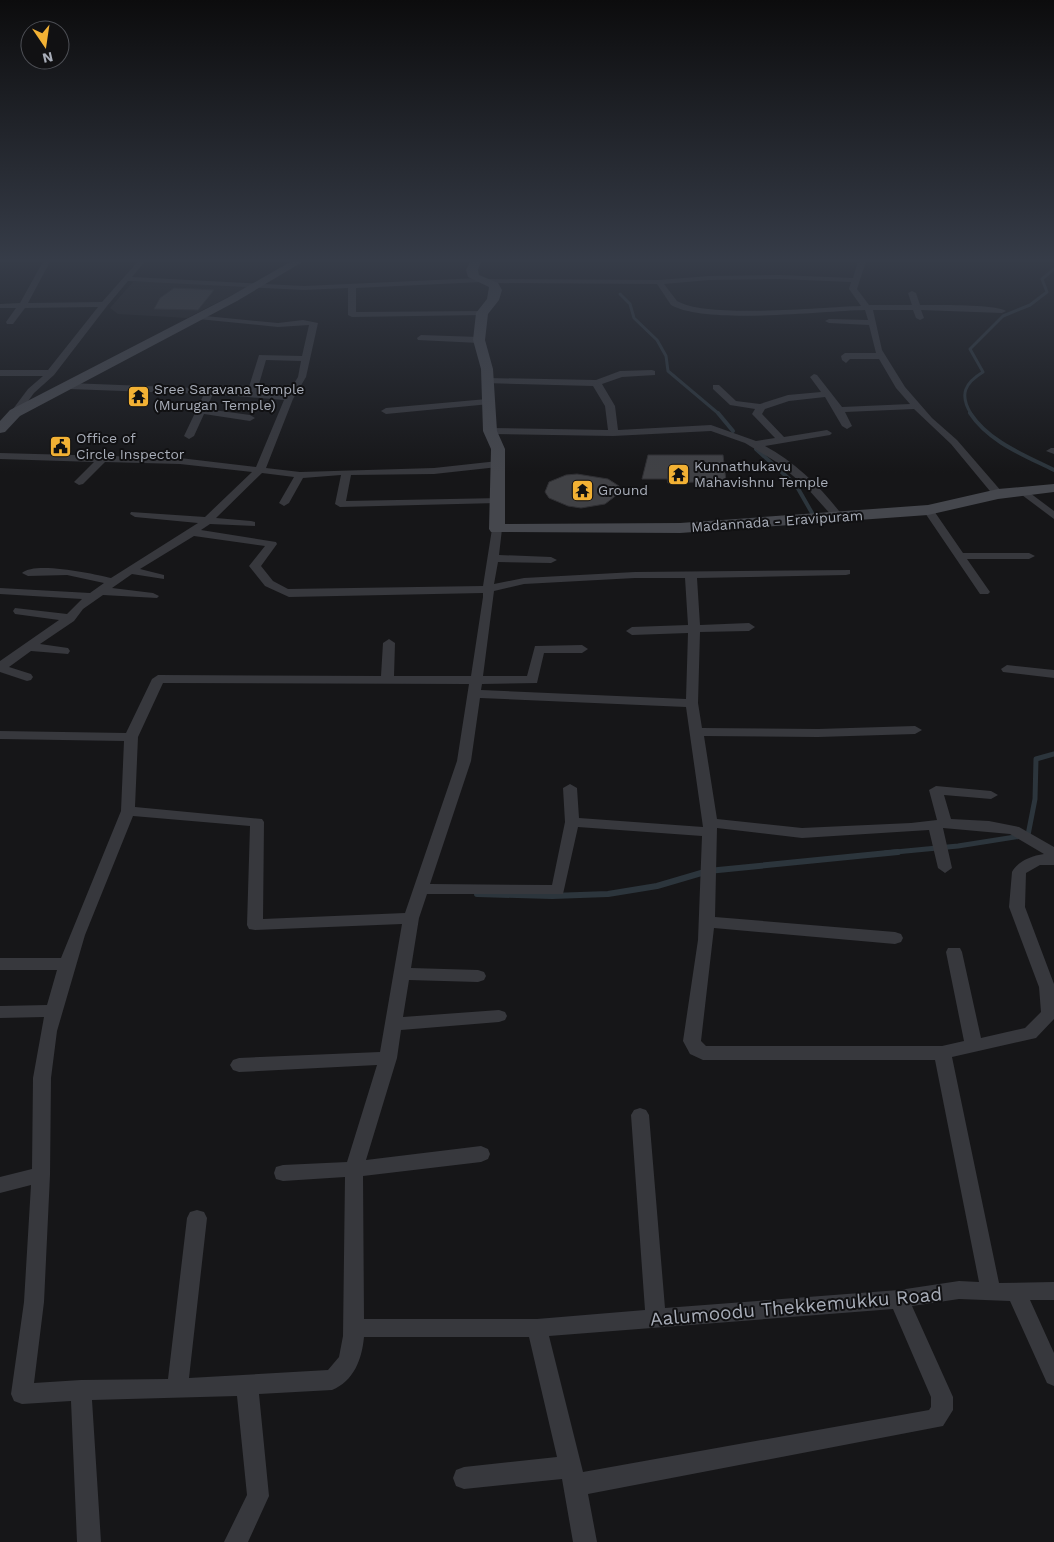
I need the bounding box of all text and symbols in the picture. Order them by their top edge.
north arrow [20,20,70,70]
text: N [41,49,55,67]
place label: Sree Saravana Temple (Murugan Temple) [154,381,304,413]
temple icon: Sree Saravana Temple (Murugan Temple) [126,385,150,409]
place label: Office of Circle Inspector [76,430,185,462]
public building icon: Office of Circle Inspector [48,434,72,458]
place label: Kunnathukavu Mahavishnu Temple [694,458,828,490]
temple icon: Kunnathukavu Mahavishnu Temple [666,462,690,486]
temple icon: Ground [570,478,594,502]
place label: Ground [598,482,648,498]
street label: Madannada - Eravipuram [691,507,863,535]
street label: Aalumoodu Thekkemukku Road [649,1282,943,1331]

